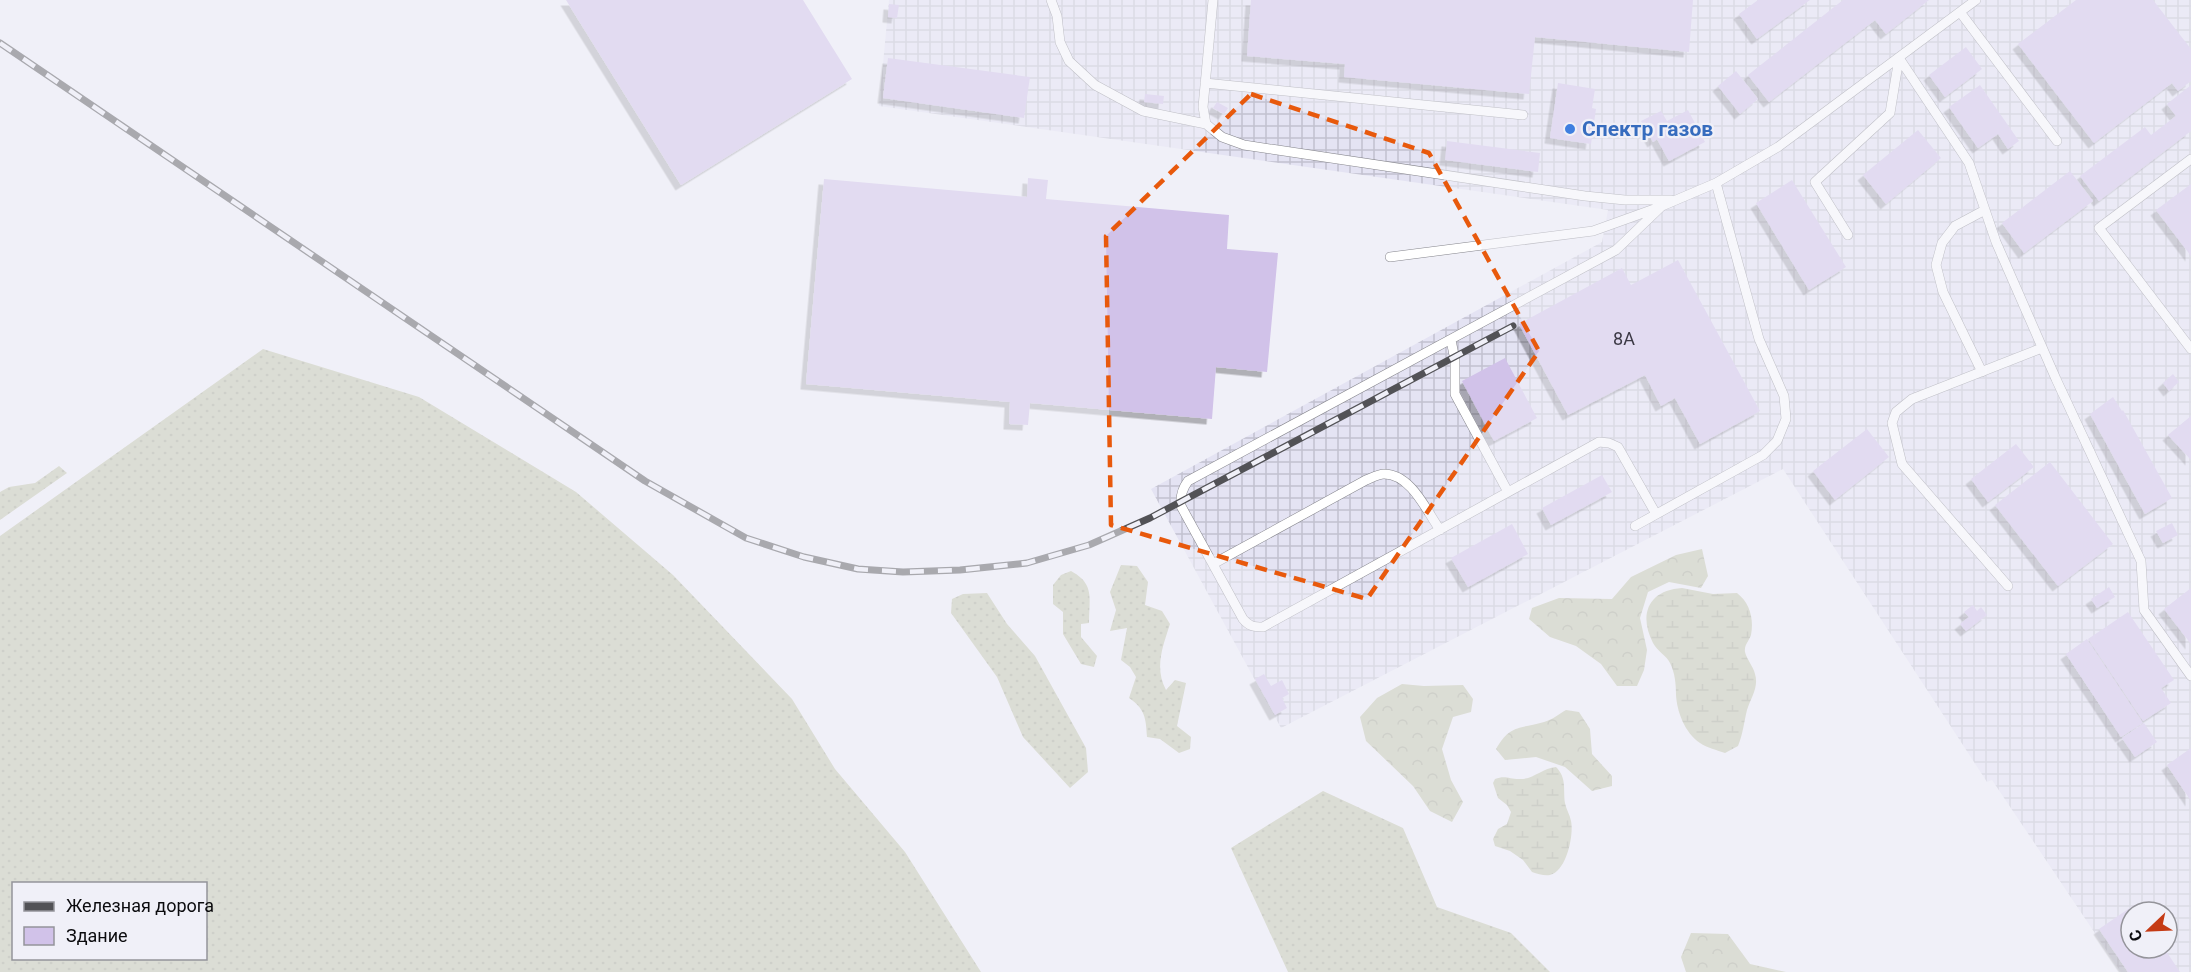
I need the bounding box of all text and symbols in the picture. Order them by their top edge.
place label: Спектр газов [1582,117,1713,141]
marker: Спектр газов [1563,122,1577,136]
house number: 8А [1613,328,1635,349]
legend [12,882,207,960]
text: Железная дорога [66,895,214,916]
north arrow [2119,900,2179,960]
text: Здание [66,925,128,946]
text: С [2125,927,2146,944]

